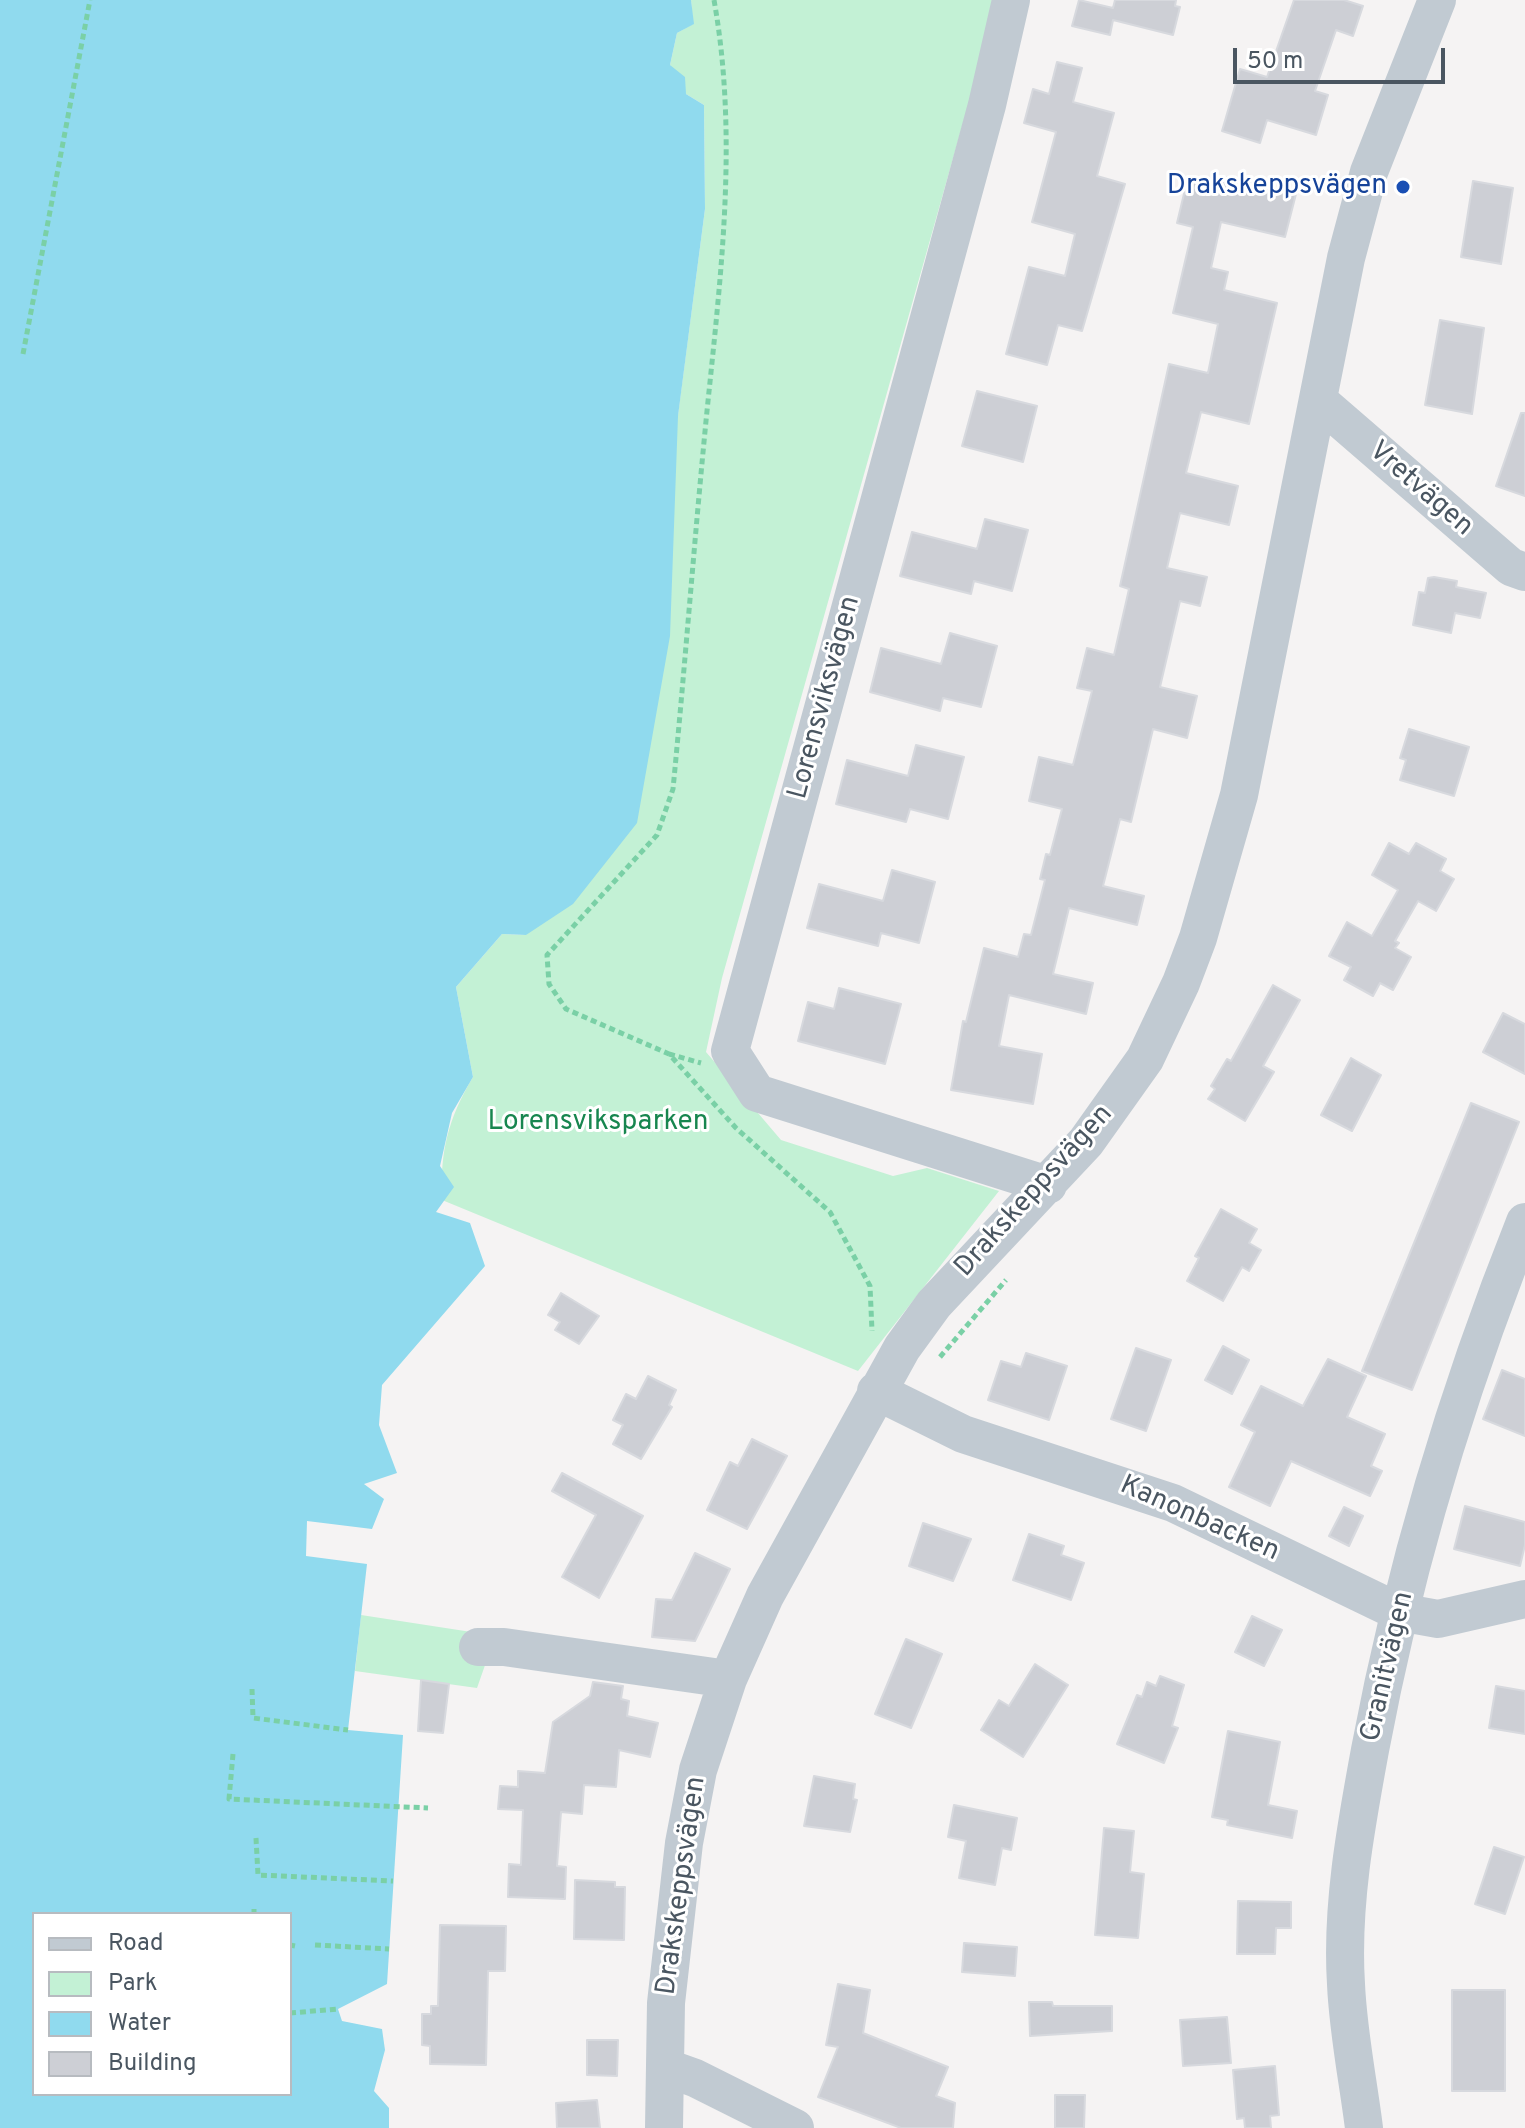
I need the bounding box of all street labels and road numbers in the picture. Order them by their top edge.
street label: Vretvägen [1361,435,1479,545]
street label: Lorensviksvägen [783,593,869,803]
street label: Drakskeppsvägen [949,1099,1121,1285]
street label: Kanonbacken [1114,1470,1284,1570]
street label: Granitvägen [1355,1589,1423,1745]
street label: Drakskeppsvägen [651,1775,715,1997]

